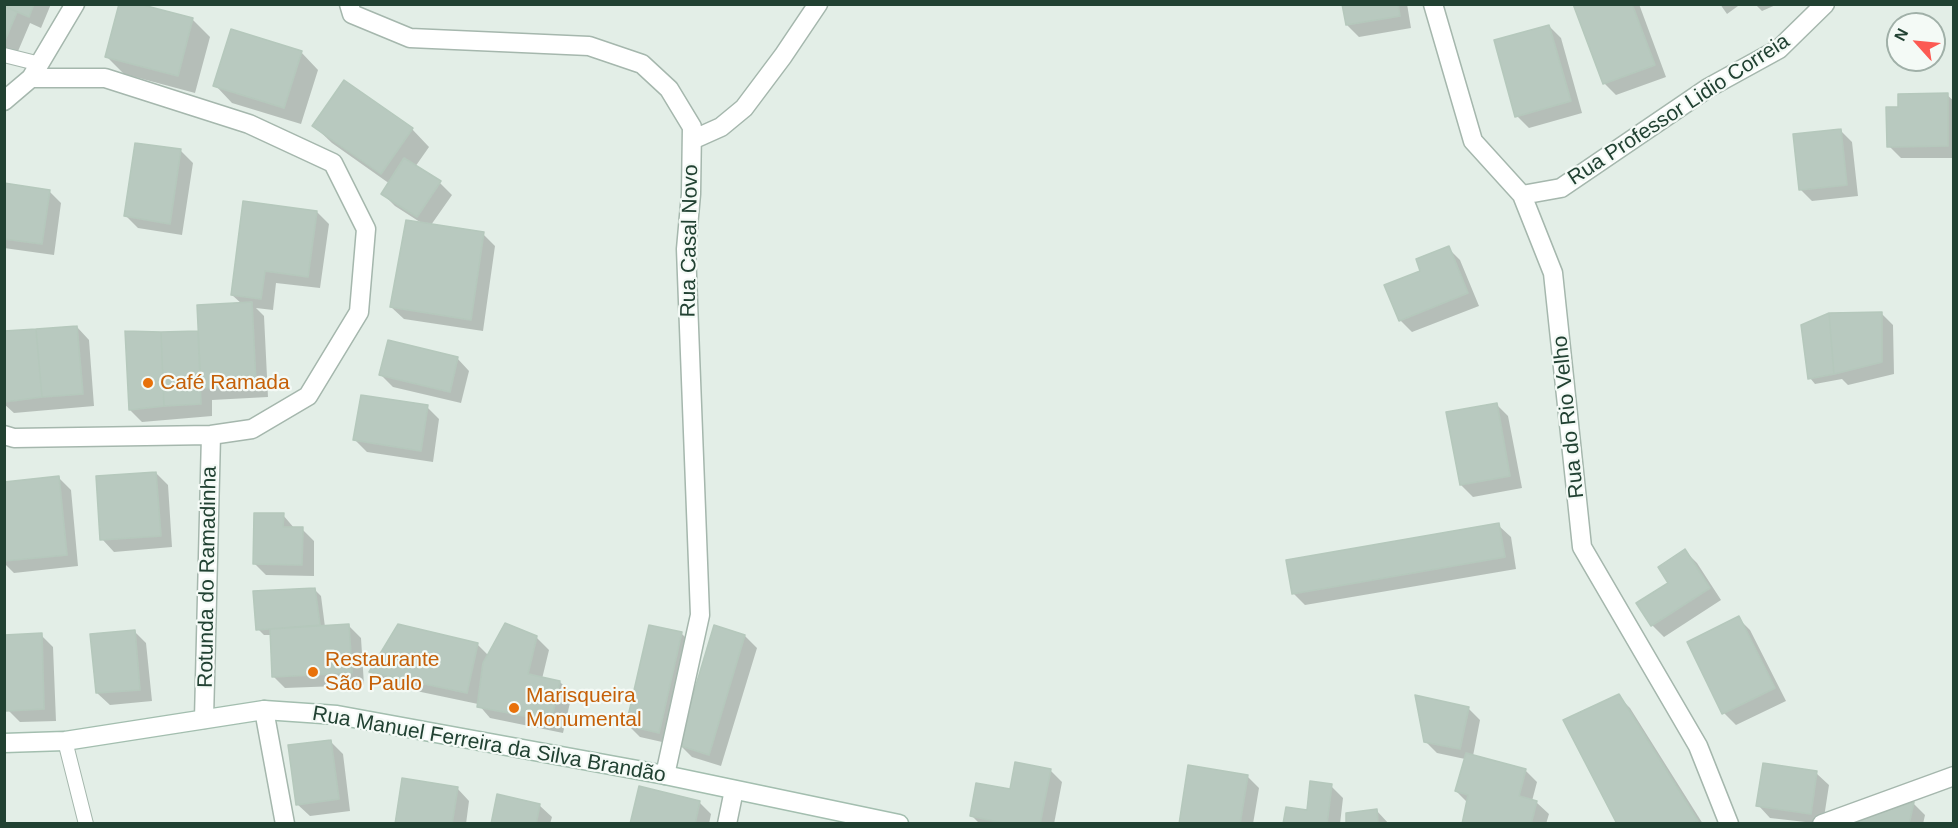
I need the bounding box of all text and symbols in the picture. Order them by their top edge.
north arrow [1886,12,1946,72]
text: N [1891,25,1911,44]
street label: Rua Professor Lidio Correia [1563,29,1795,191]
street label: Rua Casal Novo [676,164,704,318]
street label: Rua do Rio Velho [1548,334,1590,500]
place label: Café Ramada [160,370,290,396]
marker: Café Ramada [141,376,155,390]
street label: Rotunda do Ramadinha [193,466,223,688]
place label: Restaurante São Paulo [325,647,439,697]
marker: Restaurante São Paulo [306,665,320,679]
place label: Marisqueira Monumental [526,683,642,733]
street label: Rua Manuel Ferreira da Silva Brandão [310,701,668,789]
marker: Marisqueira Monumental [507,701,521,715]

